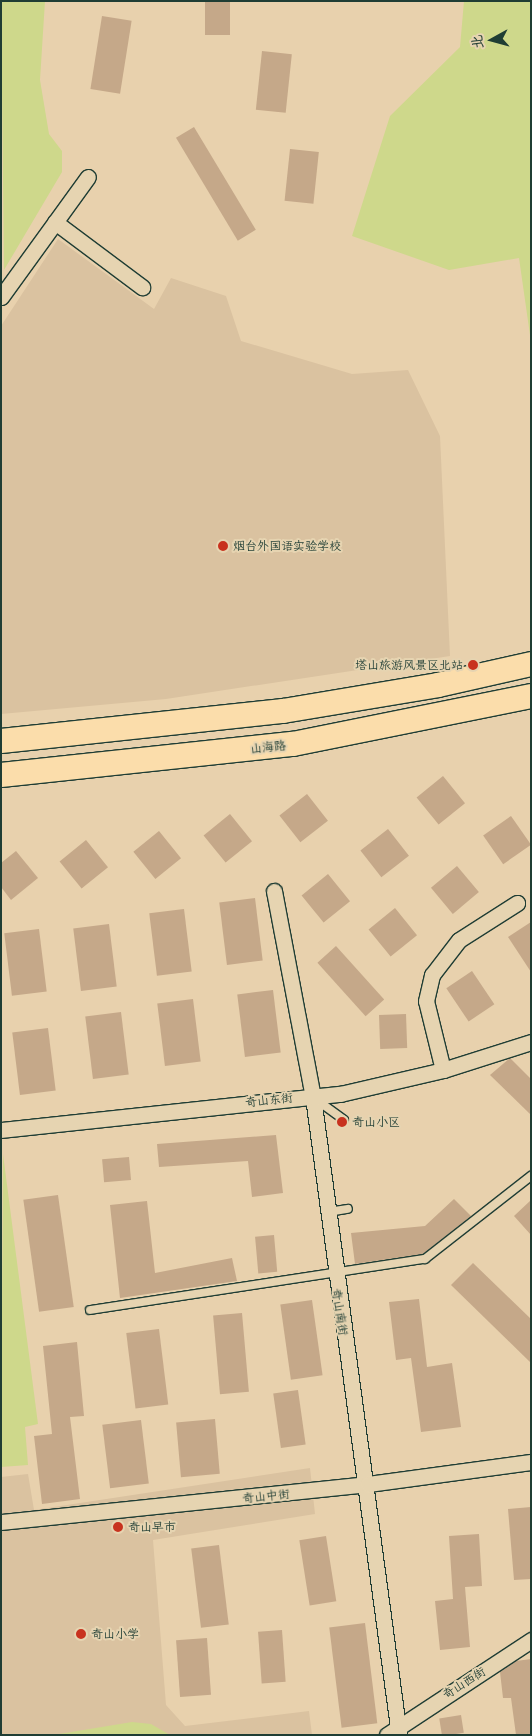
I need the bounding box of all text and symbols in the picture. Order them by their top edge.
north arrow [467,15,517,65]
text: 北 [467,34,487,50]
place label: 烟台外国语实验学校 [233,539,341,553]
marker: 烟台外国语实验学校 [217,540,229,552]
place label: 塔山旅游风景区北站 [355,658,463,672]
marker: 塔山旅游风景区北站 [467,659,479,671]
street label: 山海路 [249,738,287,756]
street label: 奇山东街 [244,1090,294,1110]
place label: 奇山小区 [352,1115,400,1129]
marker: 奇山小区 [336,1116,348,1128]
street label: 奇山南街 [329,1287,351,1337]
street label: 奇山中街 [241,1486,291,1506]
place label: 奇山早市 [128,1520,176,1534]
marker: 奇山早市 [112,1521,124,1533]
place label: 奇山小学 [91,1627,139,1641]
marker: 奇山小学 [75,1628,87,1640]
street label: 奇山西街 [440,1664,488,1702]

